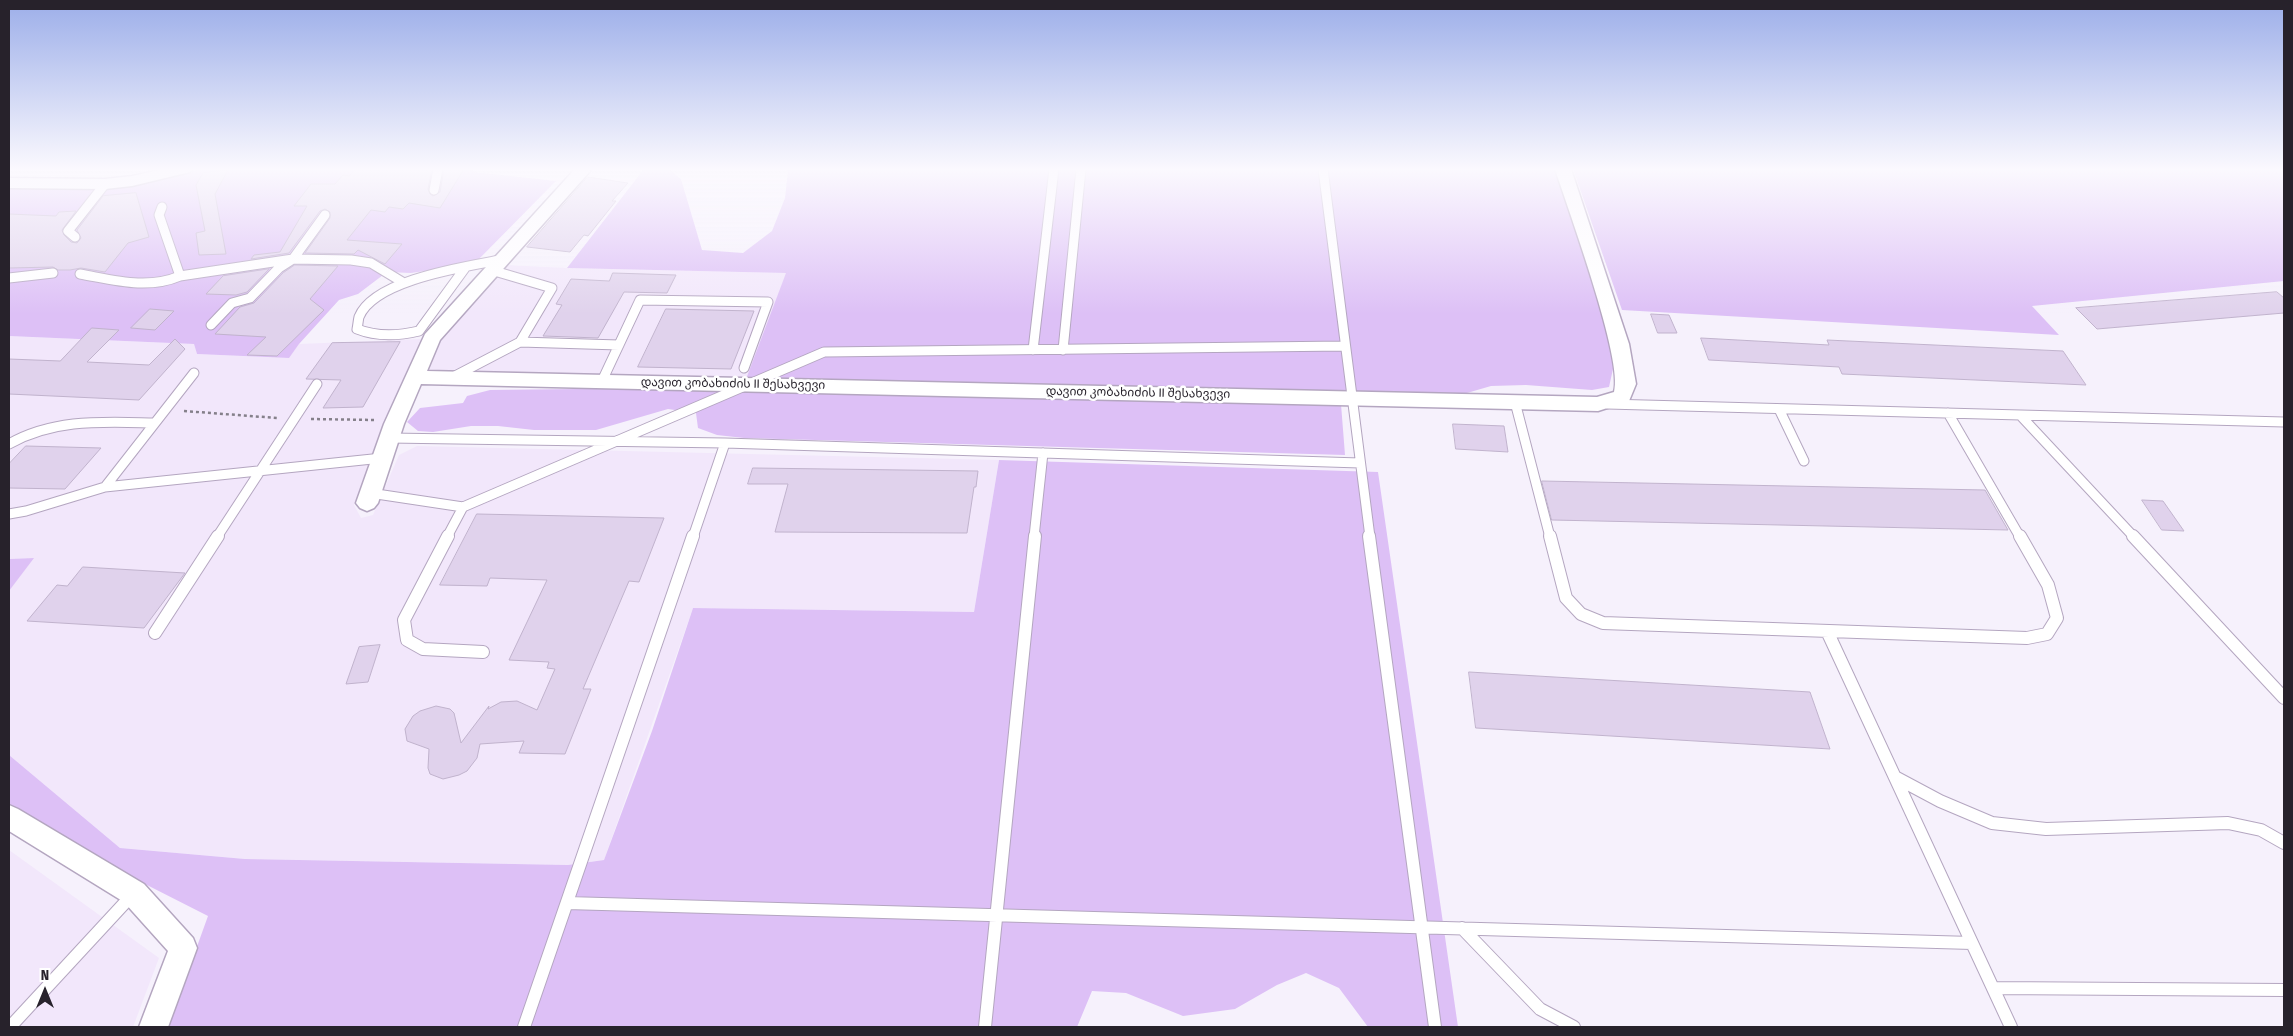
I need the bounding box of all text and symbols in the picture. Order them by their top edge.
street label: დავით კობახიძის II შესახვევი [641,375,825,393]
street label: დავით კობახიძის II შესახვევი [1046,384,1230,402]
north arrow [20,966,70,1016]
text: N [41,967,49,984]

